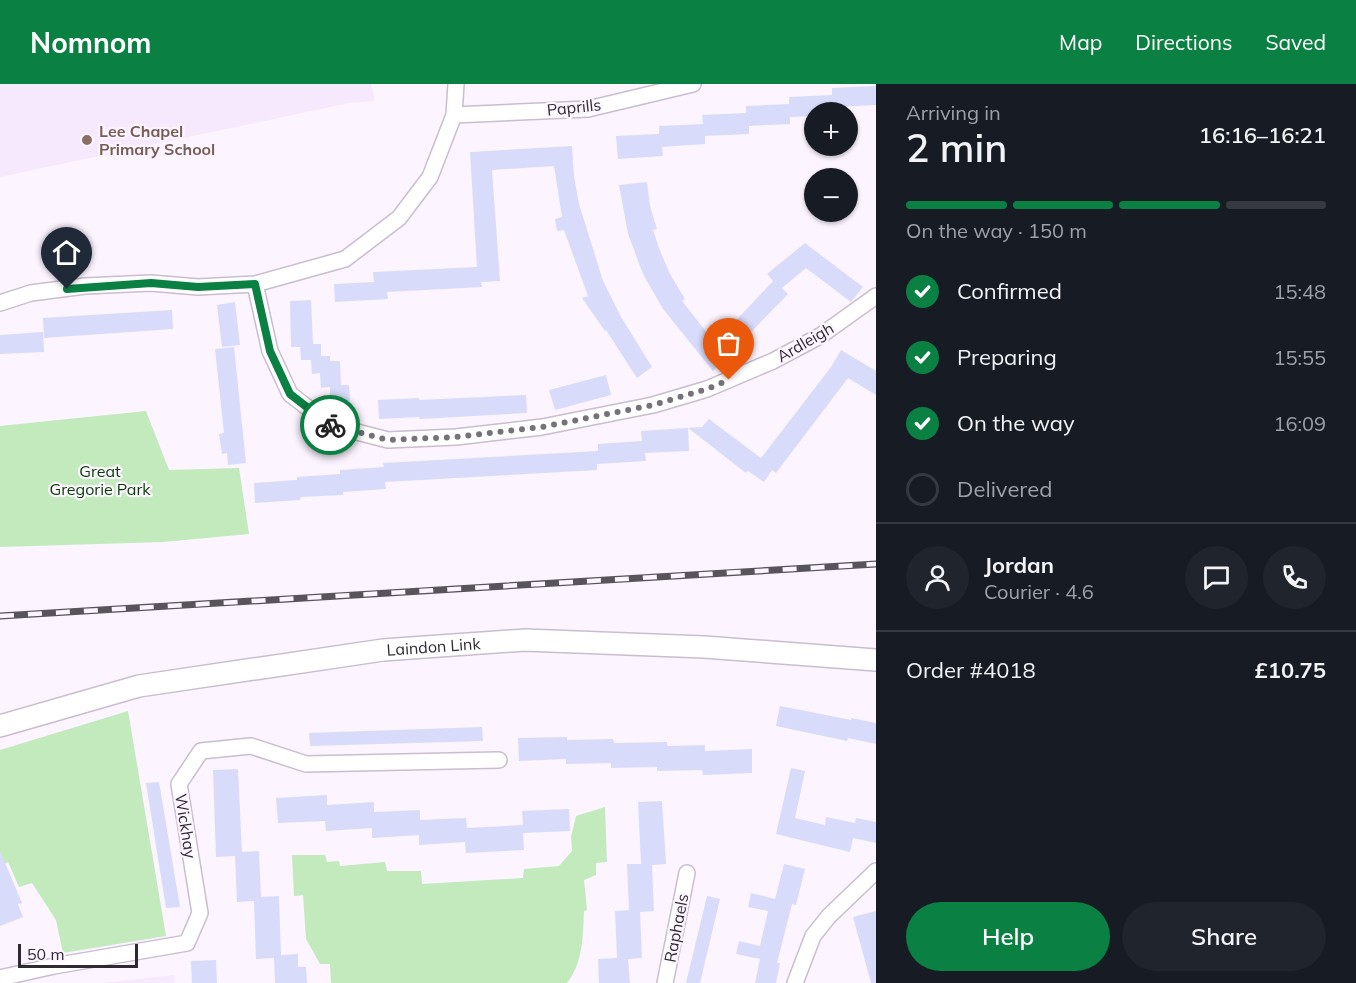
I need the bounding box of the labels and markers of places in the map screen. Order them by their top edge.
place label: Lee Chapel Primary School [99,121,215,159]
marker: Lee Chapel Primary School [80,133,94,147]
pin [41,227,92,289]
pin [703,318,754,380]

